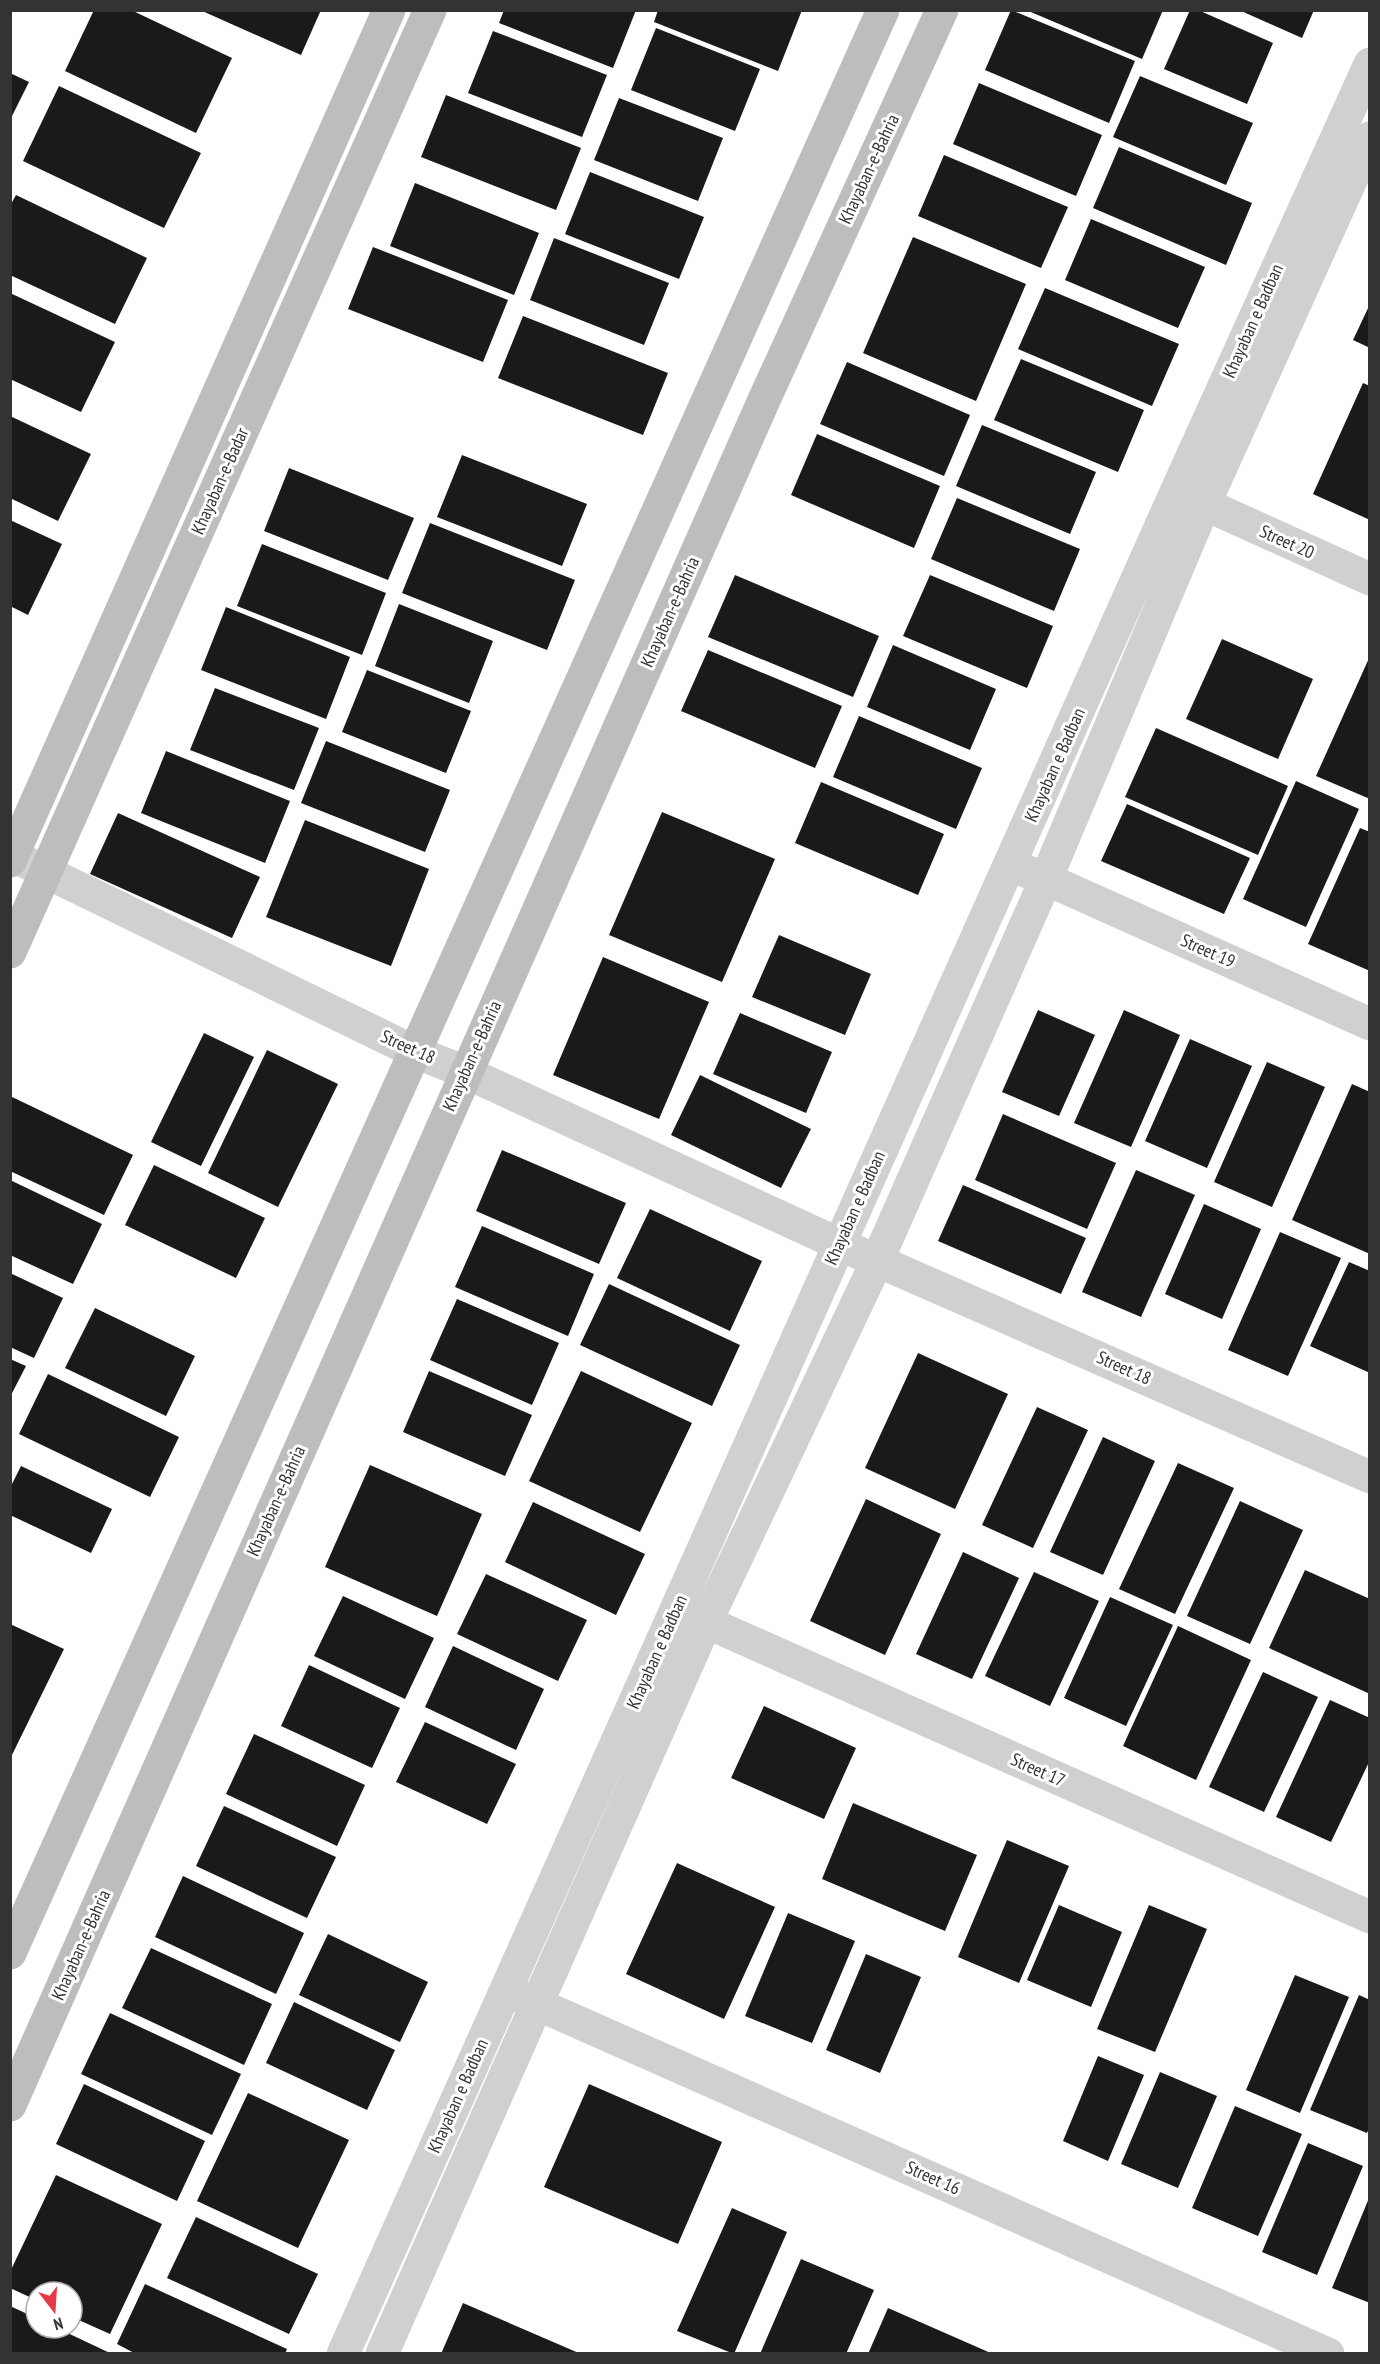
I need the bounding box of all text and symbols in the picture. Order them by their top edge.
street label: Khayaban-e-Bahria [833,110,904,227]
street label: Khayaban e Badban [1217,260,1288,381]
street label: Khayaban-e-Badar [186,424,253,538]
street label: Street 20 [1256,519,1318,564]
street label: Khayaban-e-Bahria [635,553,704,671]
street label: Khayaban e Badban [1019,704,1090,825]
street label: Street 19 [1177,928,1239,973]
street label: Khayaban-e-Bahria [437,997,506,1115]
street label: Street 18 [377,1024,439,1069]
street label: Khayaban e Badban [819,1147,890,1268]
street label: Street 18 [1093,1345,1155,1390]
street label: Khayaban-e-Bahria [241,1442,310,1560]
street label: Khayaban e Badban [621,1591,692,1712]
street label: Street 17 [1007,1747,1069,1792]
street label: Khayaban-e-Bahria [46,1886,115,2004]
street label: Khayaban e Badban [422,2035,493,2156]
street label: Street 16 [902,2155,964,2200]
north arrow [24,2280,84,2340]
text: N [51,2314,65,2335]

